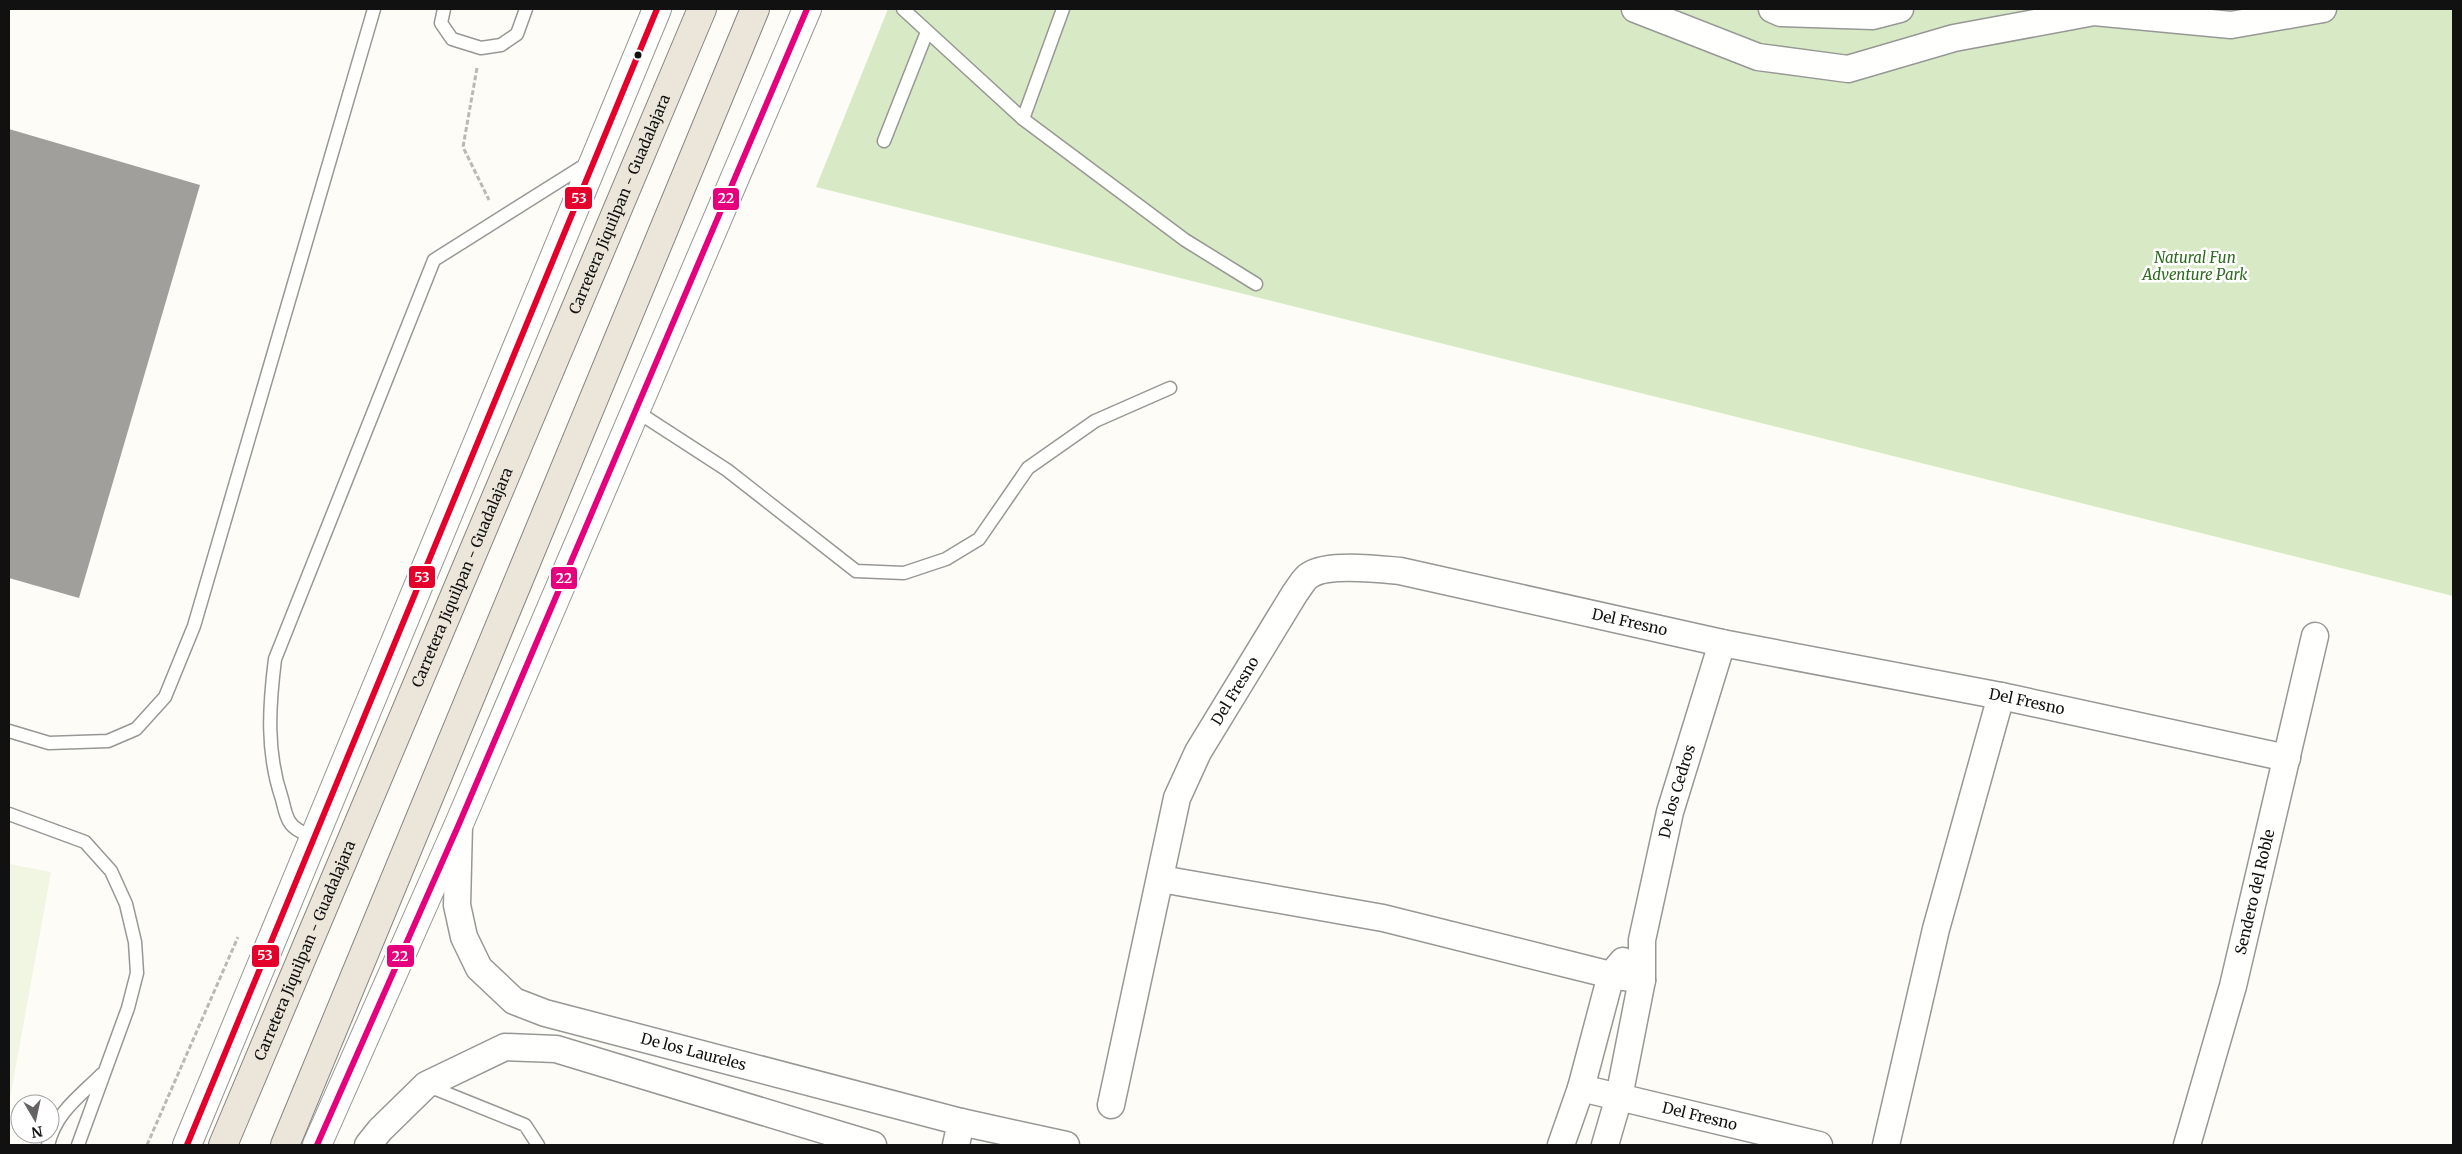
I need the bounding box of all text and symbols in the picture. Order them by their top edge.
unlabelled marker [633,50,643,60]
street label: Carretera Jiquilpan - Guadalajara [564,91,674,317]
line badge: 53 [564,186,593,210]
line badge: 22 [712,187,740,211]
text: 53 [571,189,587,207]
text: 22 [718,189,734,207]
park label: Natural Fun Adventure Park [2141,248,2248,284]
street label: Carretera Jiquilpan - Guadalajara [407,464,517,690]
line badge: 53 [408,565,436,589]
line badge: 22 [550,566,578,590]
text: 53 [414,568,430,586]
text: 22 [556,569,572,587]
street label: Del Fresno [1590,604,1670,640]
street label: Del Fresno [1207,653,1263,728]
street label: Del Fresno [1988,684,2067,719]
street label: De los Cedros [1655,742,1699,840]
street label: Sendero del Roble [2231,827,2278,957]
street label: Carretera Jiquilpan - Guadalajara [250,838,359,1063]
line badge: 53 [251,944,280,968]
line badge: 22 [386,944,415,968]
text: 53 [257,946,273,964]
text: 22 [392,947,408,965]
street label: De los Laureles [639,1028,748,1074]
north arrow [10,1094,60,1144]
street label: Del Fresno [1660,1098,1740,1134]
text: N [30,1122,44,1142]

